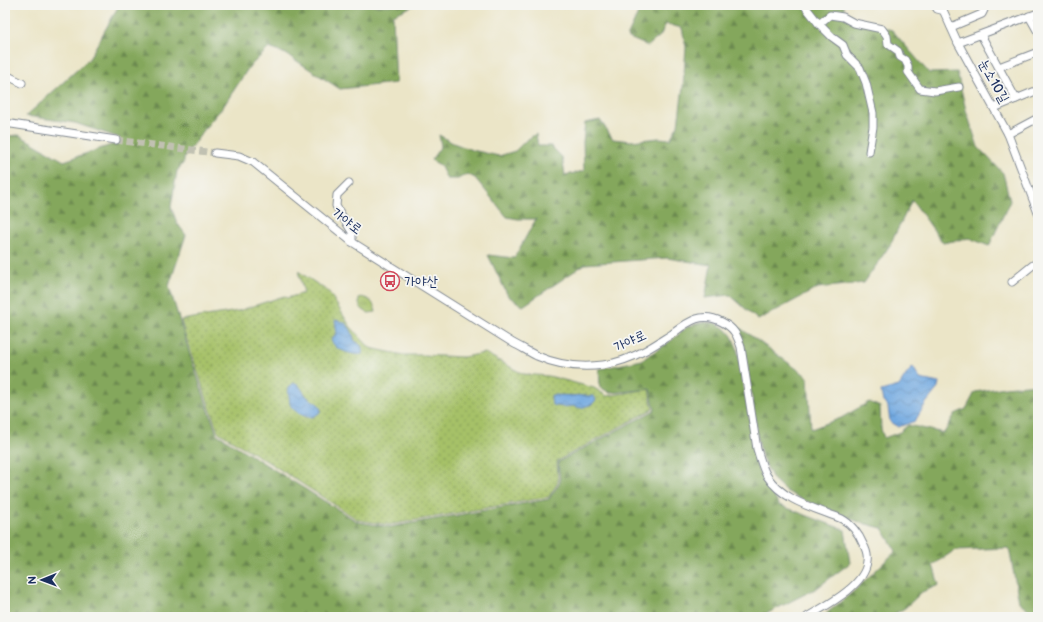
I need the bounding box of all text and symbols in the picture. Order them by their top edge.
street label: 눈소10길 [975,56,1013,107]
street label: 가야로 [328,204,366,238]
bus stop icon: 가야산 [379,270,401,292]
place label: 가야산 [404,273,439,290]
street label: 가야로 [611,326,649,356]
north arrow [22,560,62,600]
text: N [26,576,39,584]

